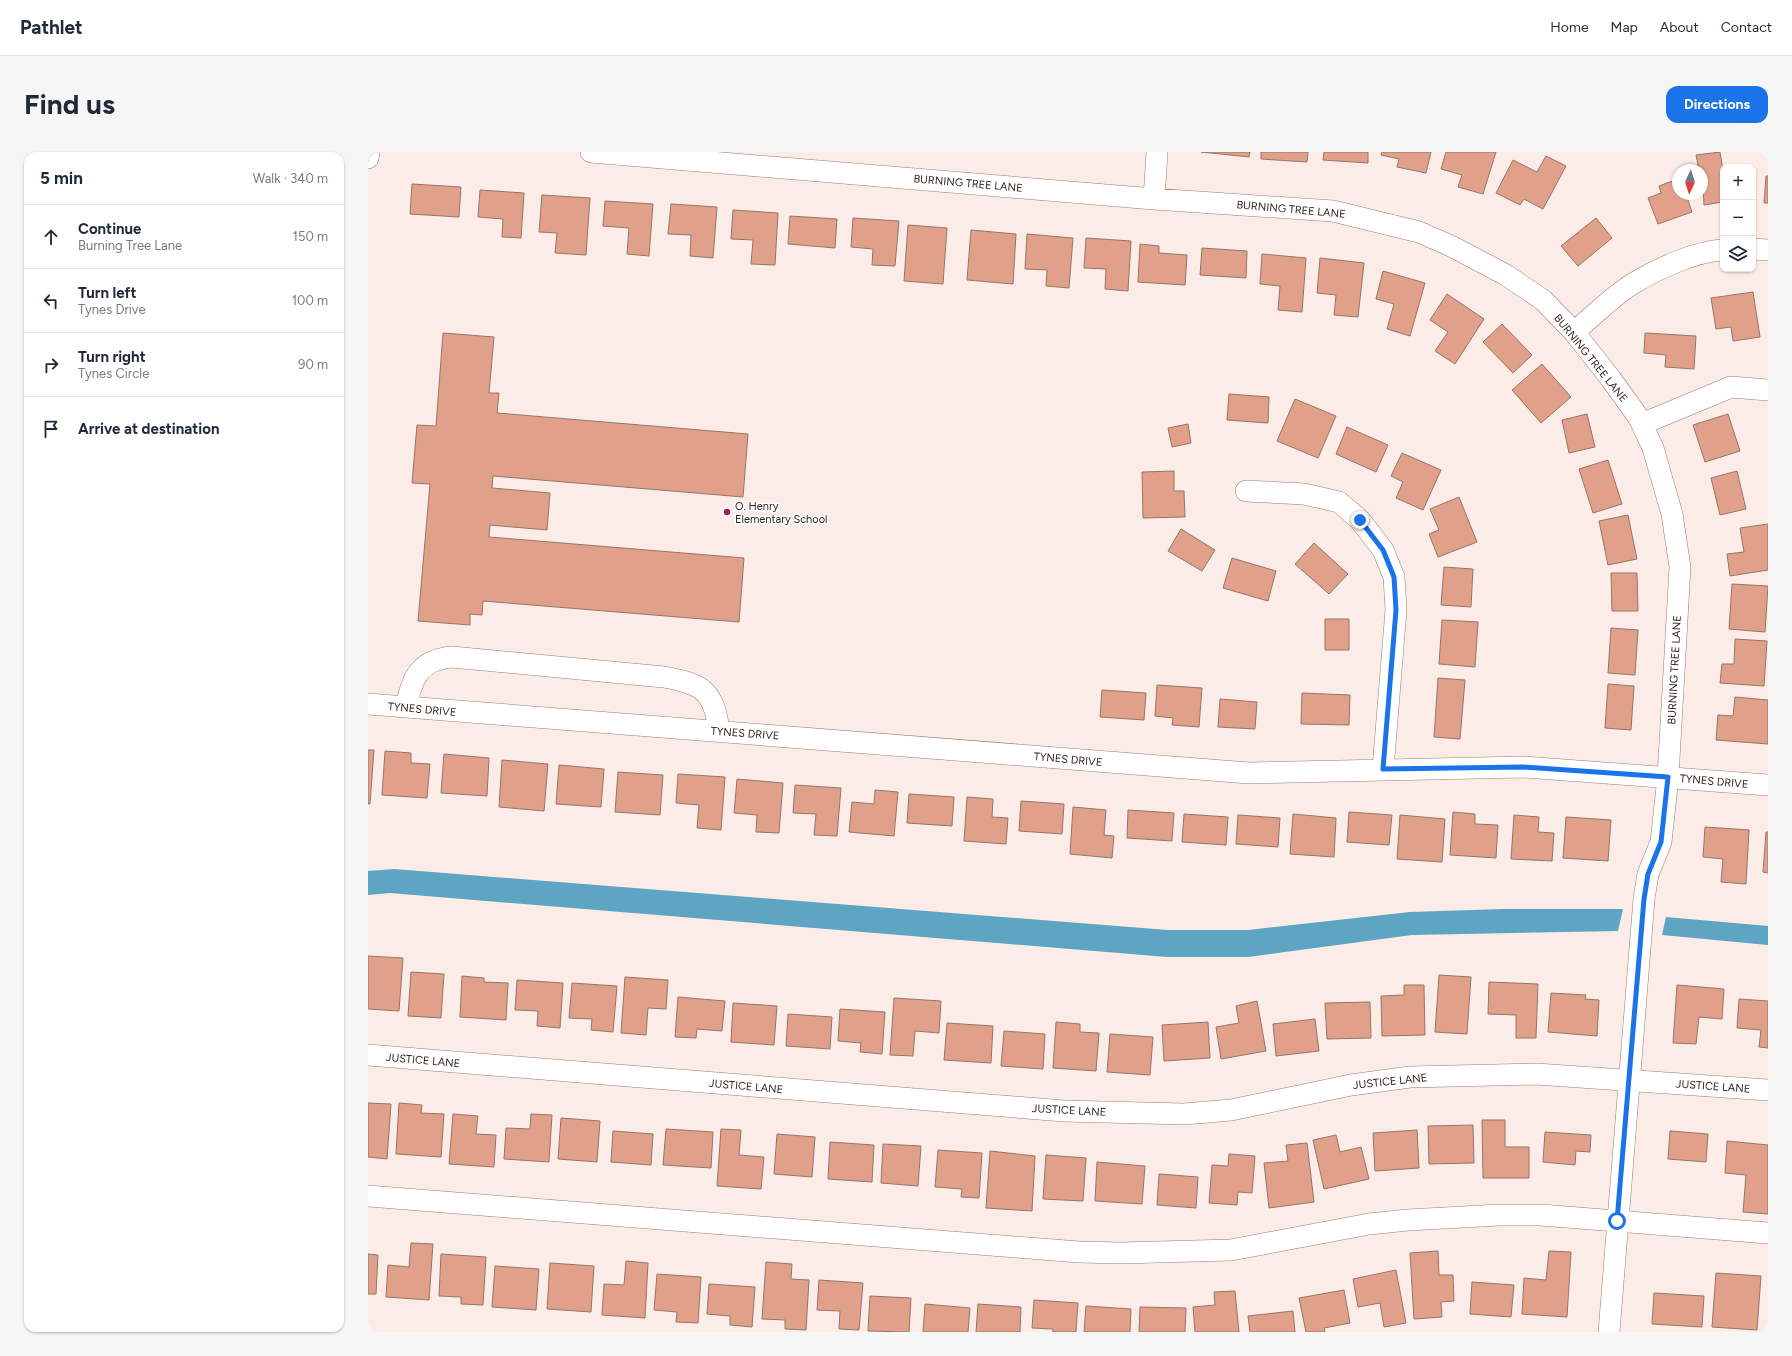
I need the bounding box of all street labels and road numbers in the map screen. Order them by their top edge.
street label: BURNING TREE LANE [913,172,1023,195]
street label: BURNING TREE LANE [1236,198,1346,221]
street label: BURNING TREE LANE [1551,312,1630,405]
street label: BURNING TREE LANE [1665,615,1684,725]
street label: TYNES DRIVE [387,700,457,719]
street label: TYNES DRIVE [710,725,780,742]
street label: TYNES DRIVE [1033,750,1103,769]
street label: TYNES DRIVE [1679,772,1749,791]
street label: JUSTICE LANE [385,1051,461,1070]
street label: JUSTICE LANE [1352,1071,1428,1092]
street label: JUSTICE LANE [708,1077,784,1096]
street label: JUSTICE LANE [1675,1077,1751,1096]
street label: JUSTICE LANE [1031,1102,1107,1119]

